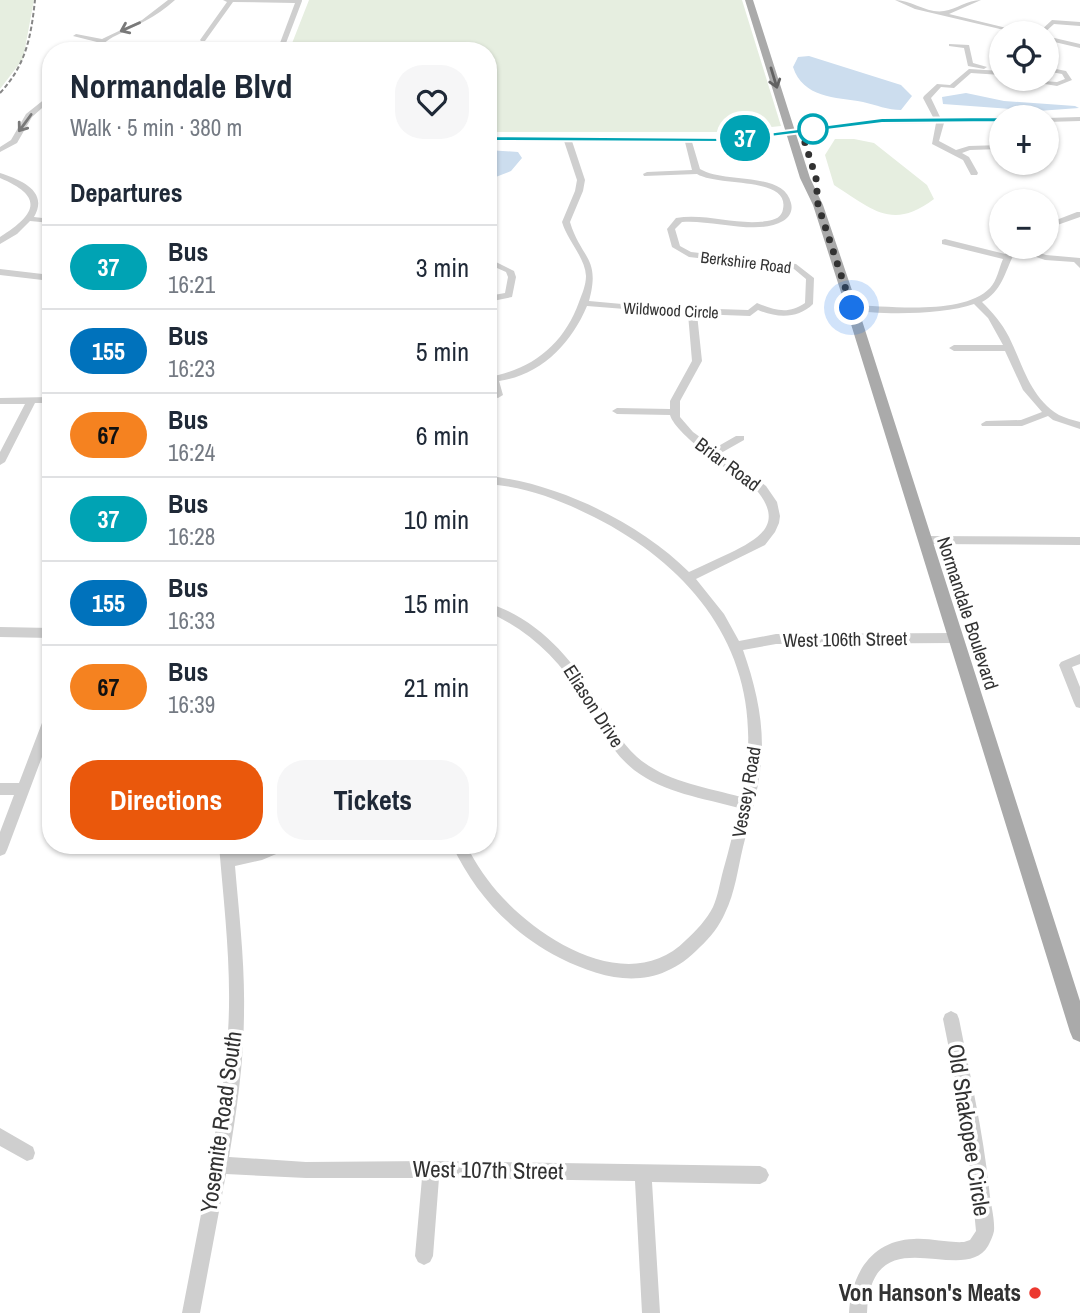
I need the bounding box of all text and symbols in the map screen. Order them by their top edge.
one-way arrow [120,21,142,34]
map controls [989,21,1059,259]
button: locate [989,21,1059,91]
text: Normandale Blvd [70,64,293,108]
button: heart [395,65,469,139]
one-way arrow [768,67,781,89]
button: + [989,105,1059,175]
text: Walk · 5 min · 380 m [70,112,242,143]
one-way arrow [18,113,32,132]
unlabelled marker [798,114,828,144]
line badge: 37 [714,115,776,161]
text: 37 [734,122,756,154]
text: Departures [70,175,183,210]
button: − [989,189,1059,259]
text: Bus [168,234,208,269]
street label: Berkshire Road [699,246,793,278]
text: 3 min [416,250,469,285]
text: 37 [98,251,119,283]
text: 16:21 [168,269,215,300]
your location [834,290,869,325]
street label: Wildwood Circle [623,297,719,323]
text: Bus [168,318,208,353]
text: 5 min [416,334,469,369]
text: 155 [92,335,125,367]
text: 16:23 [168,353,215,384]
text: Bus [168,402,208,437]
text: 6 min [416,418,469,453]
text: 67 [98,419,119,451]
street label: Briar Road [690,431,766,497]
text: 16:24 [168,437,215,468]
text: Bus [168,486,208,521]
text: 10 min [404,502,469,537]
text: 37 [98,503,119,535]
text: 16:28 [168,521,215,552]
street label: Normandale Boulevard [931,533,1005,693]
text: Bus [168,570,208,605]
text: 15 min [404,586,469,621]
text: 155 [92,587,125,619]
text: 16:33 [168,605,215,636]
street label: West 106th Street [783,625,908,653]
text: Bus [168,654,208,689]
street label: Eliason Drive [558,660,630,752]
text: 21 min [404,670,469,705]
text: 67 [98,671,119,703]
text: 16:39 [168,689,215,720]
street label: Vessey Road [725,745,767,839]
button: Directions [70,760,263,840]
button: Tickets [277,760,469,840]
street label: Yosemite Road South [192,1029,249,1215]
street label: Old Shakopee Circle [941,1042,998,1218]
street label: West 107th Street [412,1153,564,1186]
place label: Von Hanson's Meats [839,1277,1021,1308]
marker: Von Hanson's Meats [1027,1285,1043,1301]

